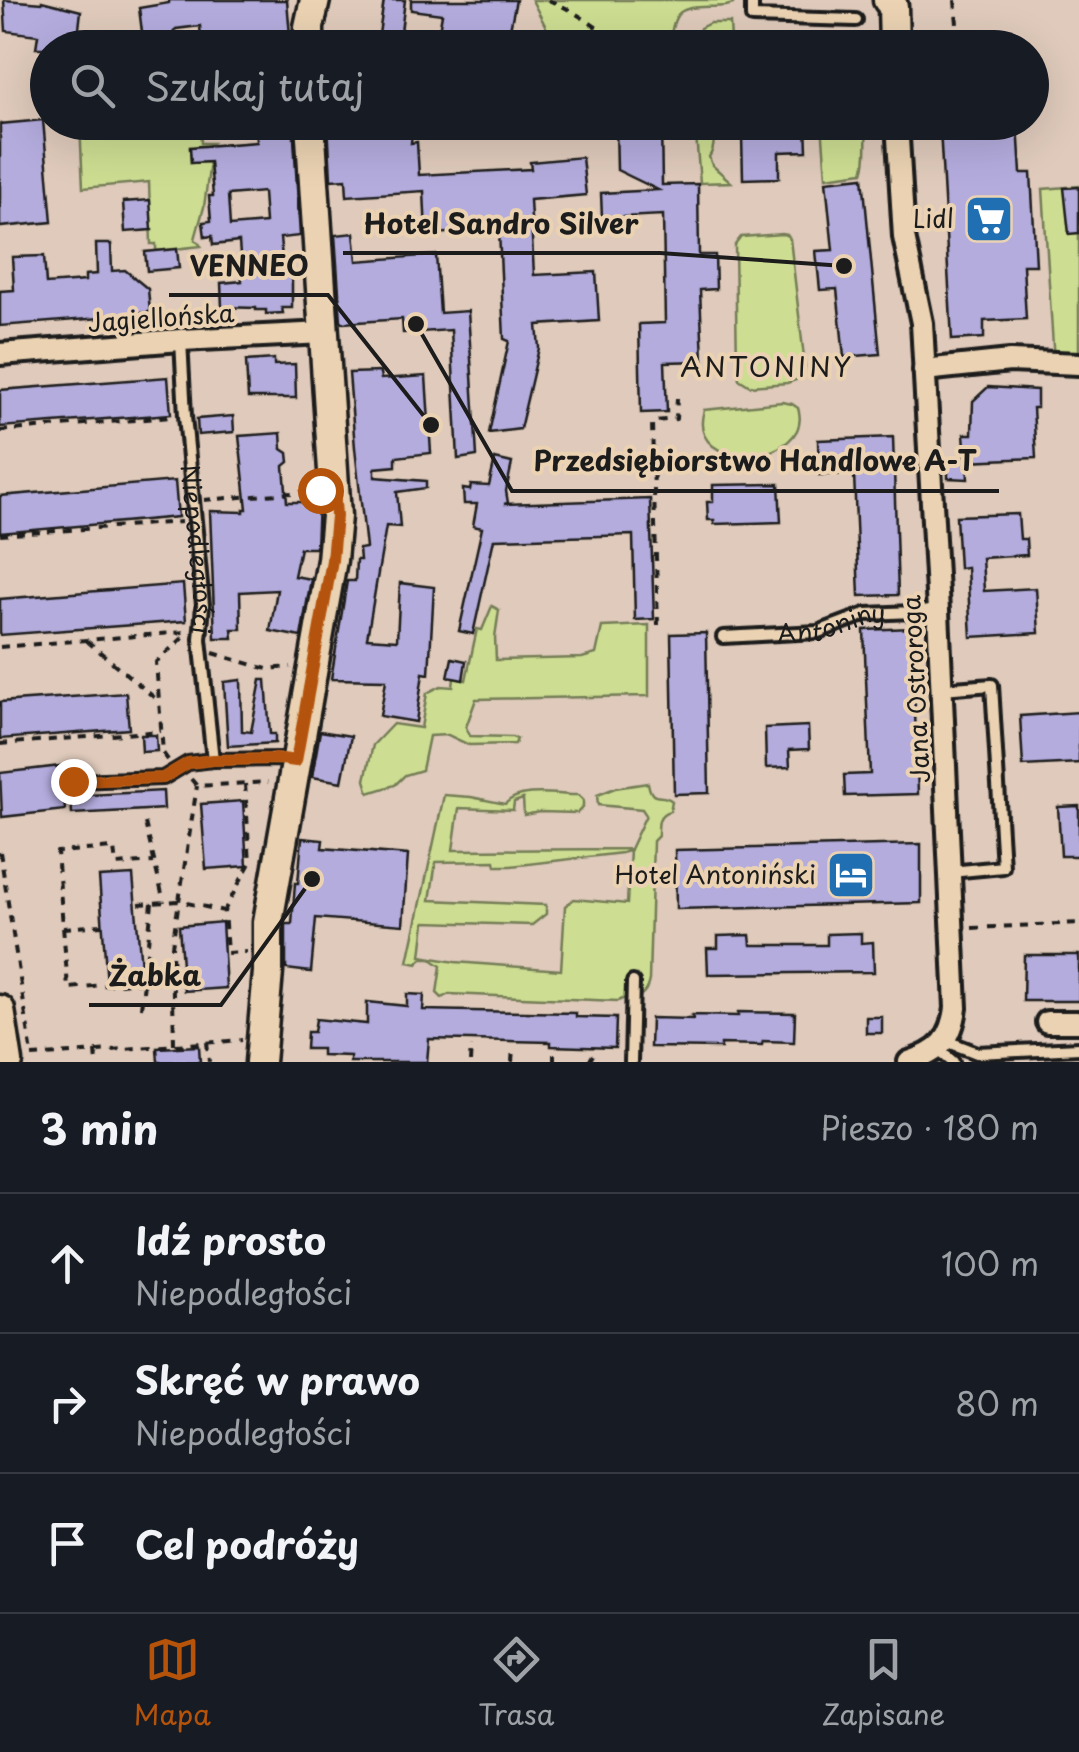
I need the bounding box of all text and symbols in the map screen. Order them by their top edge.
search box [30,30,1049,140]
text: Szukaj tutaj [145,57,364,114]
icon: search [65,58,120,113]
supermarket icon: Lidl [963,193,1015,245]
callout: Hotel Sandro Silver [343,195,660,253]
place label: Lidl [913,199,954,237]
text: Hotel Sandro Silver [363,201,639,244]
callout: VENNEO [169,237,328,295]
text: VENNEO [189,243,309,286]
street label: Jagiellońska [86,293,236,341]
district label: ANTONINY [680,344,854,387]
callout: Przedsiębiorstwo Handlowe A-T [512,433,999,491]
text: Przedsiębiorstwo Handlowe A-T [533,438,978,481]
street label: Niepodległości [172,463,223,636]
route start [298,468,344,514]
street label: Antoniny [776,593,886,652]
street label: Jana Ostroroga [891,594,939,784]
route end [51,759,97,805]
hotel icon: Hotel Antoniński [825,849,877,901]
place label: Hotel Antoniński [615,855,816,893]
callout: Żabka [89,947,221,1005]
text: Żabka [109,953,201,996]
text: 3 min [40,1096,158,1159]
text: Pieszo · 180 m [821,1103,1039,1151]
text: Idź prosto [135,1211,326,1268]
icon: ahead [40,1236,95,1291]
text: 100 m [941,1239,1039,1287]
text: Niepodległości [135,1268,352,1316]
text: Skręć w prawo [135,1351,420,1408]
icon: right [40,1376,95,1431]
text: 80 m [955,1379,1039,1427]
text: Niepodległości [135,1408,352,1456]
text: Cel podróży [135,1515,359,1572]
icon: arrive [40,1516,95,1571]
tab: Mapa [134,1632,211,1735]
tab: Trasa [478,1632,554,1735]
tab: Zapisane [822,1632,945,1735]

